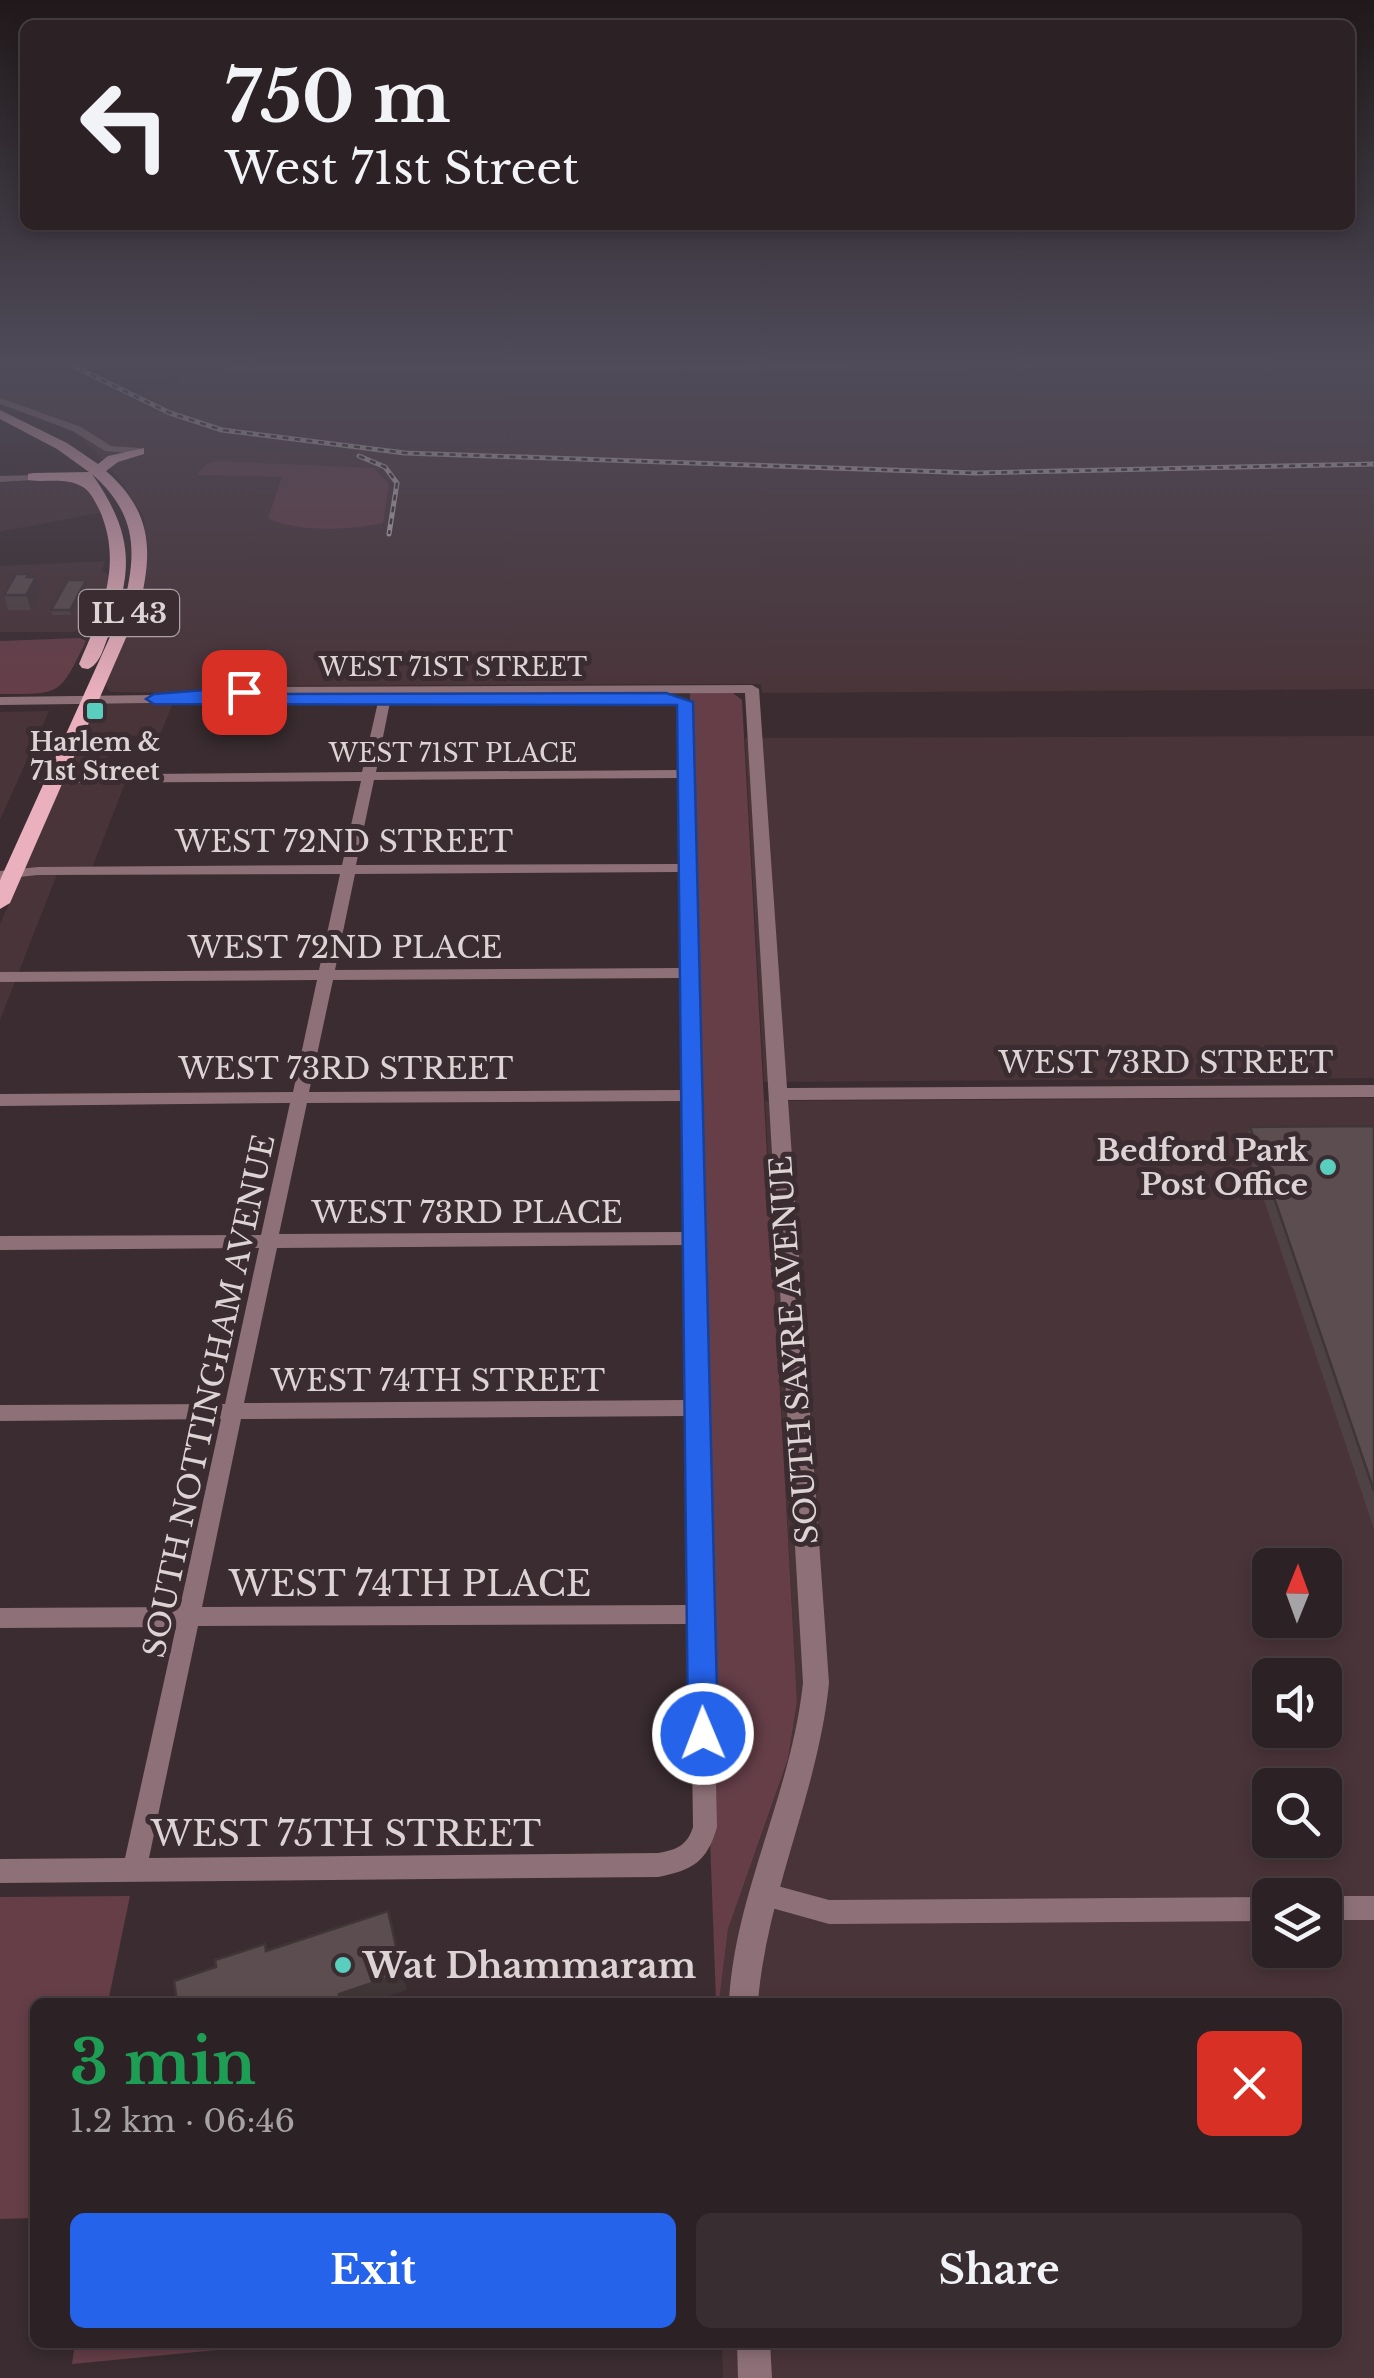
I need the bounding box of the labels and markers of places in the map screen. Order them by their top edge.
pin [202,650,287,735]
marker: Harlem & 71st Street [84,700,106,722]
place label: Harlem & 71st Street [30,727,160,787]
place label: Bedford Park Post Office [1096,1132,1309,1203]
marker: Bedford Park Post Office [1317,1156,1339,1178]
place label: Wat Dhammaram [362,1944,697,1987]
marker: Wat Dhammaram [332,1954,354,1976]

